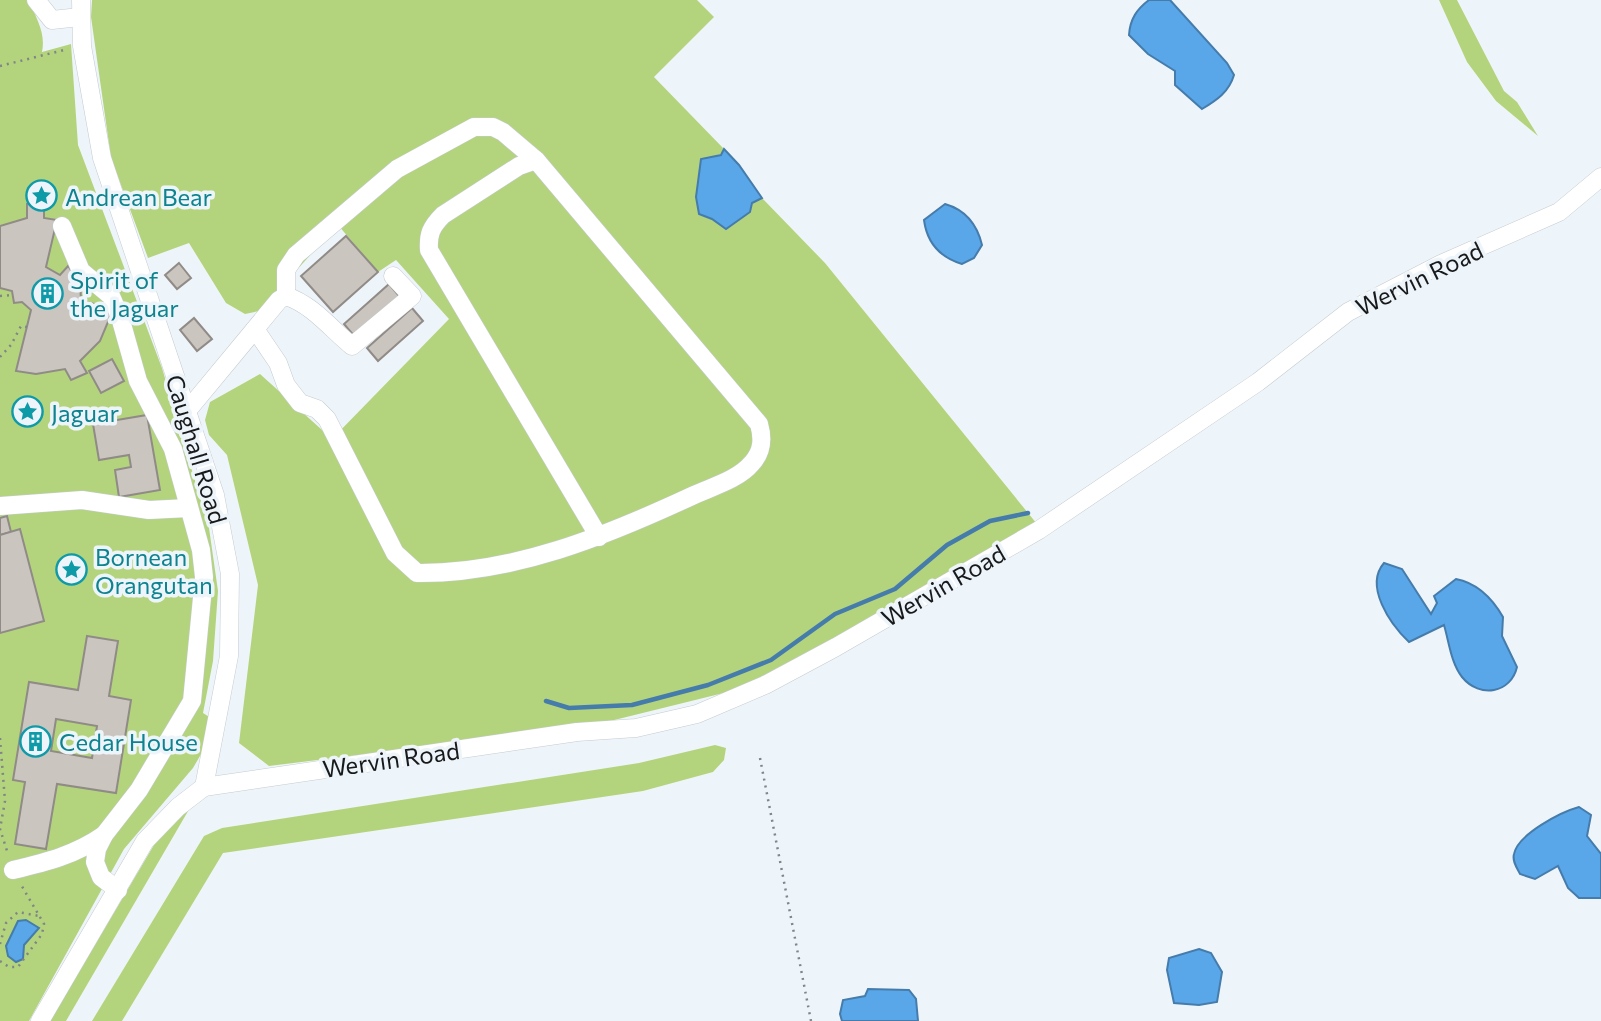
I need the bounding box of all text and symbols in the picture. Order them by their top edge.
place icon: Andrean Bear [25,179,59,213]
place label: Andrean Bear [65,182,213,211]
street label: Wervin Road [1351,235,1487,321]
place label: Spirit of the Jaguar [70,265,179,322]
building icon: Spirit of the Jaguar [30,276,64,310]
street label: Caughall Road [161,371,233,527]
place icon: Jaguar [11,395,45,429]
place label: Jaguar [51,398,120,427]
street label: Wervin Road [876,538,1010,632]
place label: Bornean Orangutan [95,542,213,599]
place icon: Bornean Orangutan [55,553,89,587]
building icon: Cedar House [19,724,53,758]
place label: Cedar House [59,727,198,756]
street label: Wervin Road [321,735,461,783]

